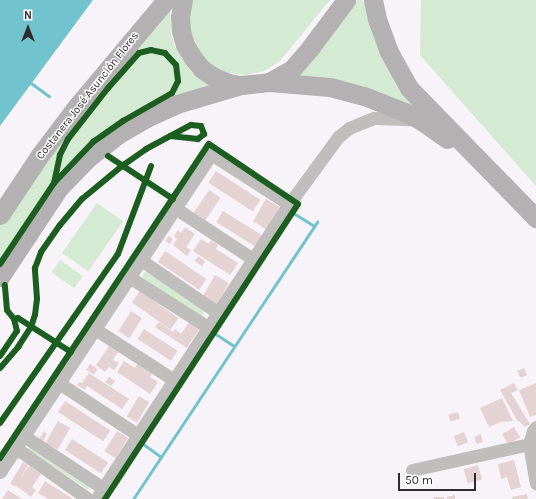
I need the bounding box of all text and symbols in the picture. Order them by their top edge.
north arrow [8,8,48,48]
text: N [24,9,32,22]
street label: Costanera José Asunción Flores [34,30,142,162]
scale bar [400,465,478,491]
text: 50 m [405,473,433,487]

